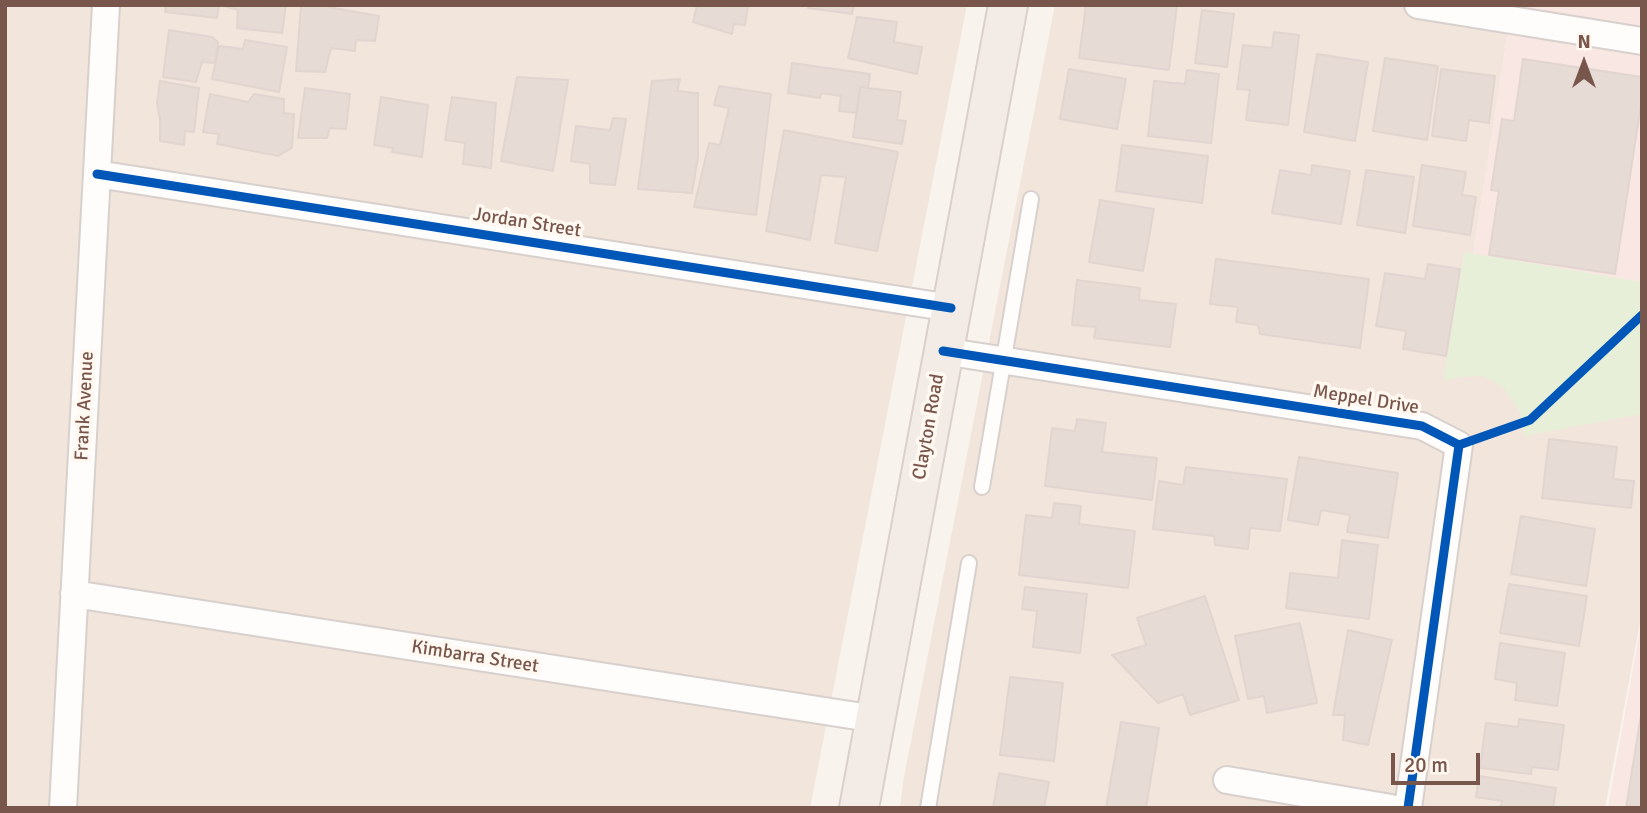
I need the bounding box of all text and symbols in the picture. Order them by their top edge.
north arrow [1549,28,1619,98]
text: N [1577,30,1591,54]
street label: Jordan Street [471,203,583,243]
street label: Frank Avenue [71,351,99,461]
street label: Clayton Road [908,372,950,482]
street label: Meppel Drive [1311,380,1421,420]
street label: Kimbarra Street [410,636,540,678]
scale bar [1395,740,1484,784]
text: 20 m [1404,752,1448,778]

